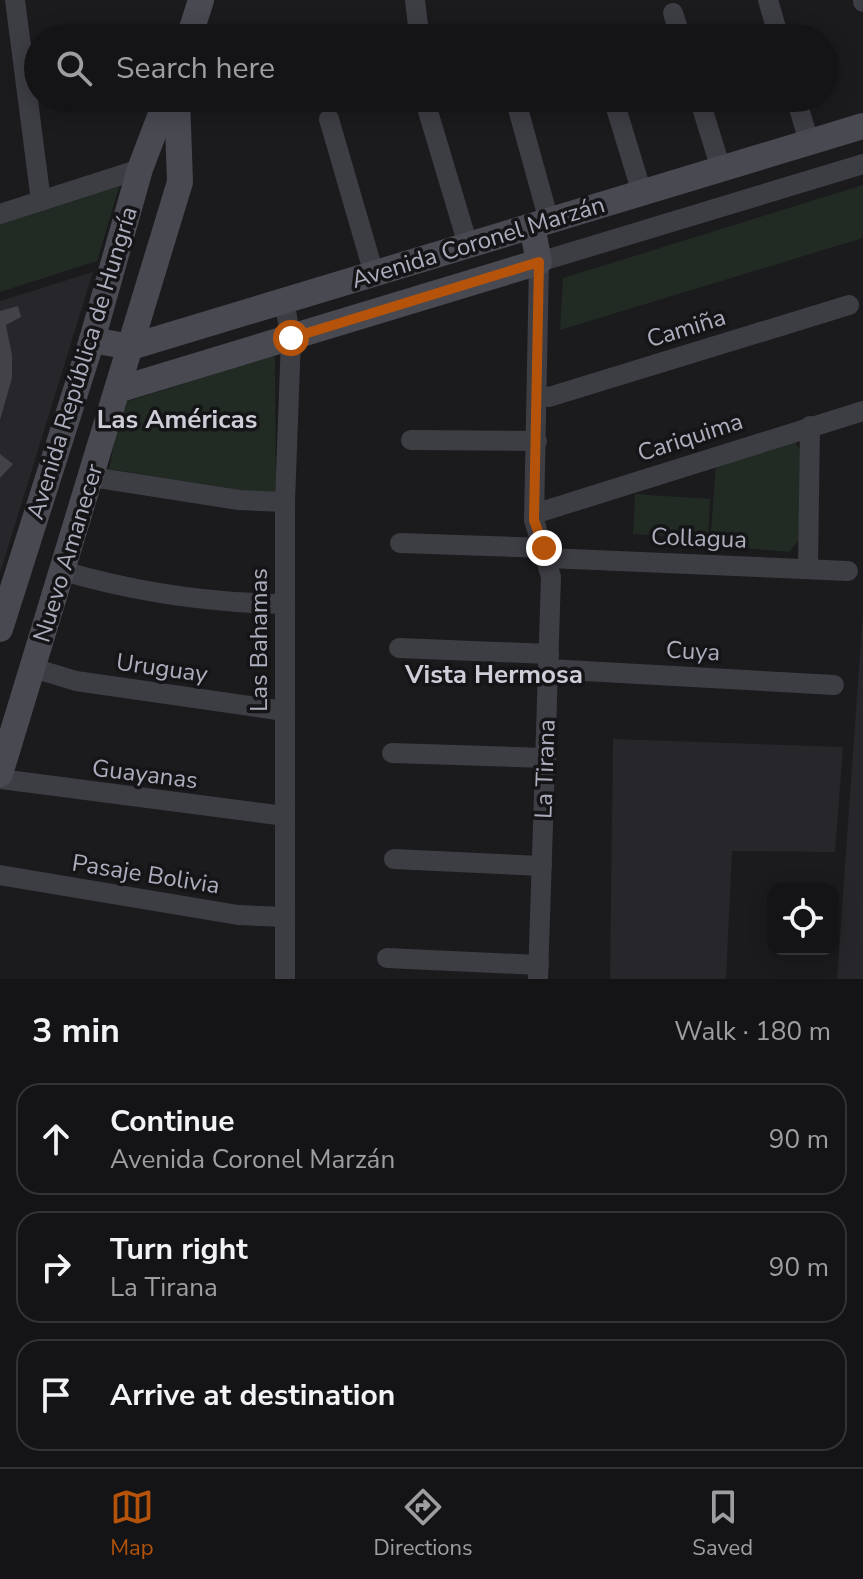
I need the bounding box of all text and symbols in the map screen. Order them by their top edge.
search box [24,24,839,112]
icon: search [52,46,96,90]
text: Search here [116,48,275,89]
street label: Avenida Coronel Marzán [347,188,609,296]
street label: Avenida República de Hungría [19,203,145,523]
street label: Camiña [643,301,729,355]
route start [273,320,309,356]
district label: Las Américas [97,402,257,437]
street label: Cariquima [633,405,747,469]
street label: Nuevo Amanecer [26,460,110,646]
street label: Collagua [651,520,747,556]
route end [526,530,562,566]
street label: Las Bahamas [243,568,275,712]
street label: Cuya [665,634,721,668]
street label: Uruguay [114,646,210,690]
district label: Vista Hermosa [404,657,583,692]
street label: La Tirana [527,719,563,819]
street label: Guayanas [90,752,200,796]
street label: Pasaje Bolivia [70,847,222,901]
map controls [767,883,839,955]
button: locate [767,883,839,955]
text: 3 min [32,1008,120,1054]
text: Walk · 180 m [674,1014,831,1049]
text: Continue [110,1101,235,1142]
icon: ahead [34,1117,78,1161]
text: 90 m [769,1122,829,1157]
text: Avenida Coronel Marzán [110,1142,395,1177]
text: Turn right [110,1229,248,1270]
icon: right [34,1245,78,1289]
text: 90 m [769,1250,829,1285]
text: La Tirana [110,1270,218,1305]
icon: arrive [34,1373,78,1417]
text: Arrive at destination [110,1375,395,1416]
tab: Map [110,1485,154,1563]
tab: Directions [374,1485,473,1563]
tab: Saved [692,1485,753,1563]

